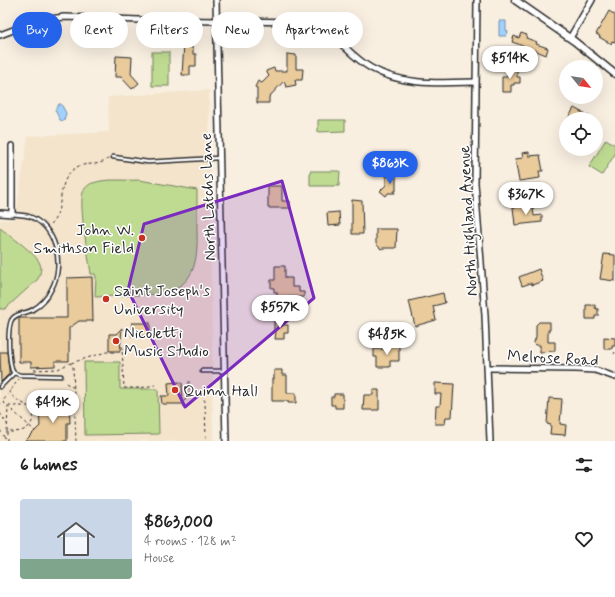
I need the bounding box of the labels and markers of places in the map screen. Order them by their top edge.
pin: $514K [482,46,538,80]
pin: $863K [362,151,418,185]
pin: $367K [498,182,554,216]
place label: John W. Smithson Field [33,220,134,259]
marker: John W. Smithson Field [137,233,147,243]
place label: Saint Joseph's University [114,281,210,320]
marker: Saint Joseph's University [101,294,111,304]
pin: $557K [252,295,308,329]
pin: $485K [359,322,415,356]
place label: Nicoletti Music Studio [124,323,209,362]
marker: Nicoletti Music Studio [111,336,121,346]
place label: Quinn Hall [183,381,257,402]
marker: Quinn Hall [170,385,180,395]
pin: $413K [25,390,81,424]

